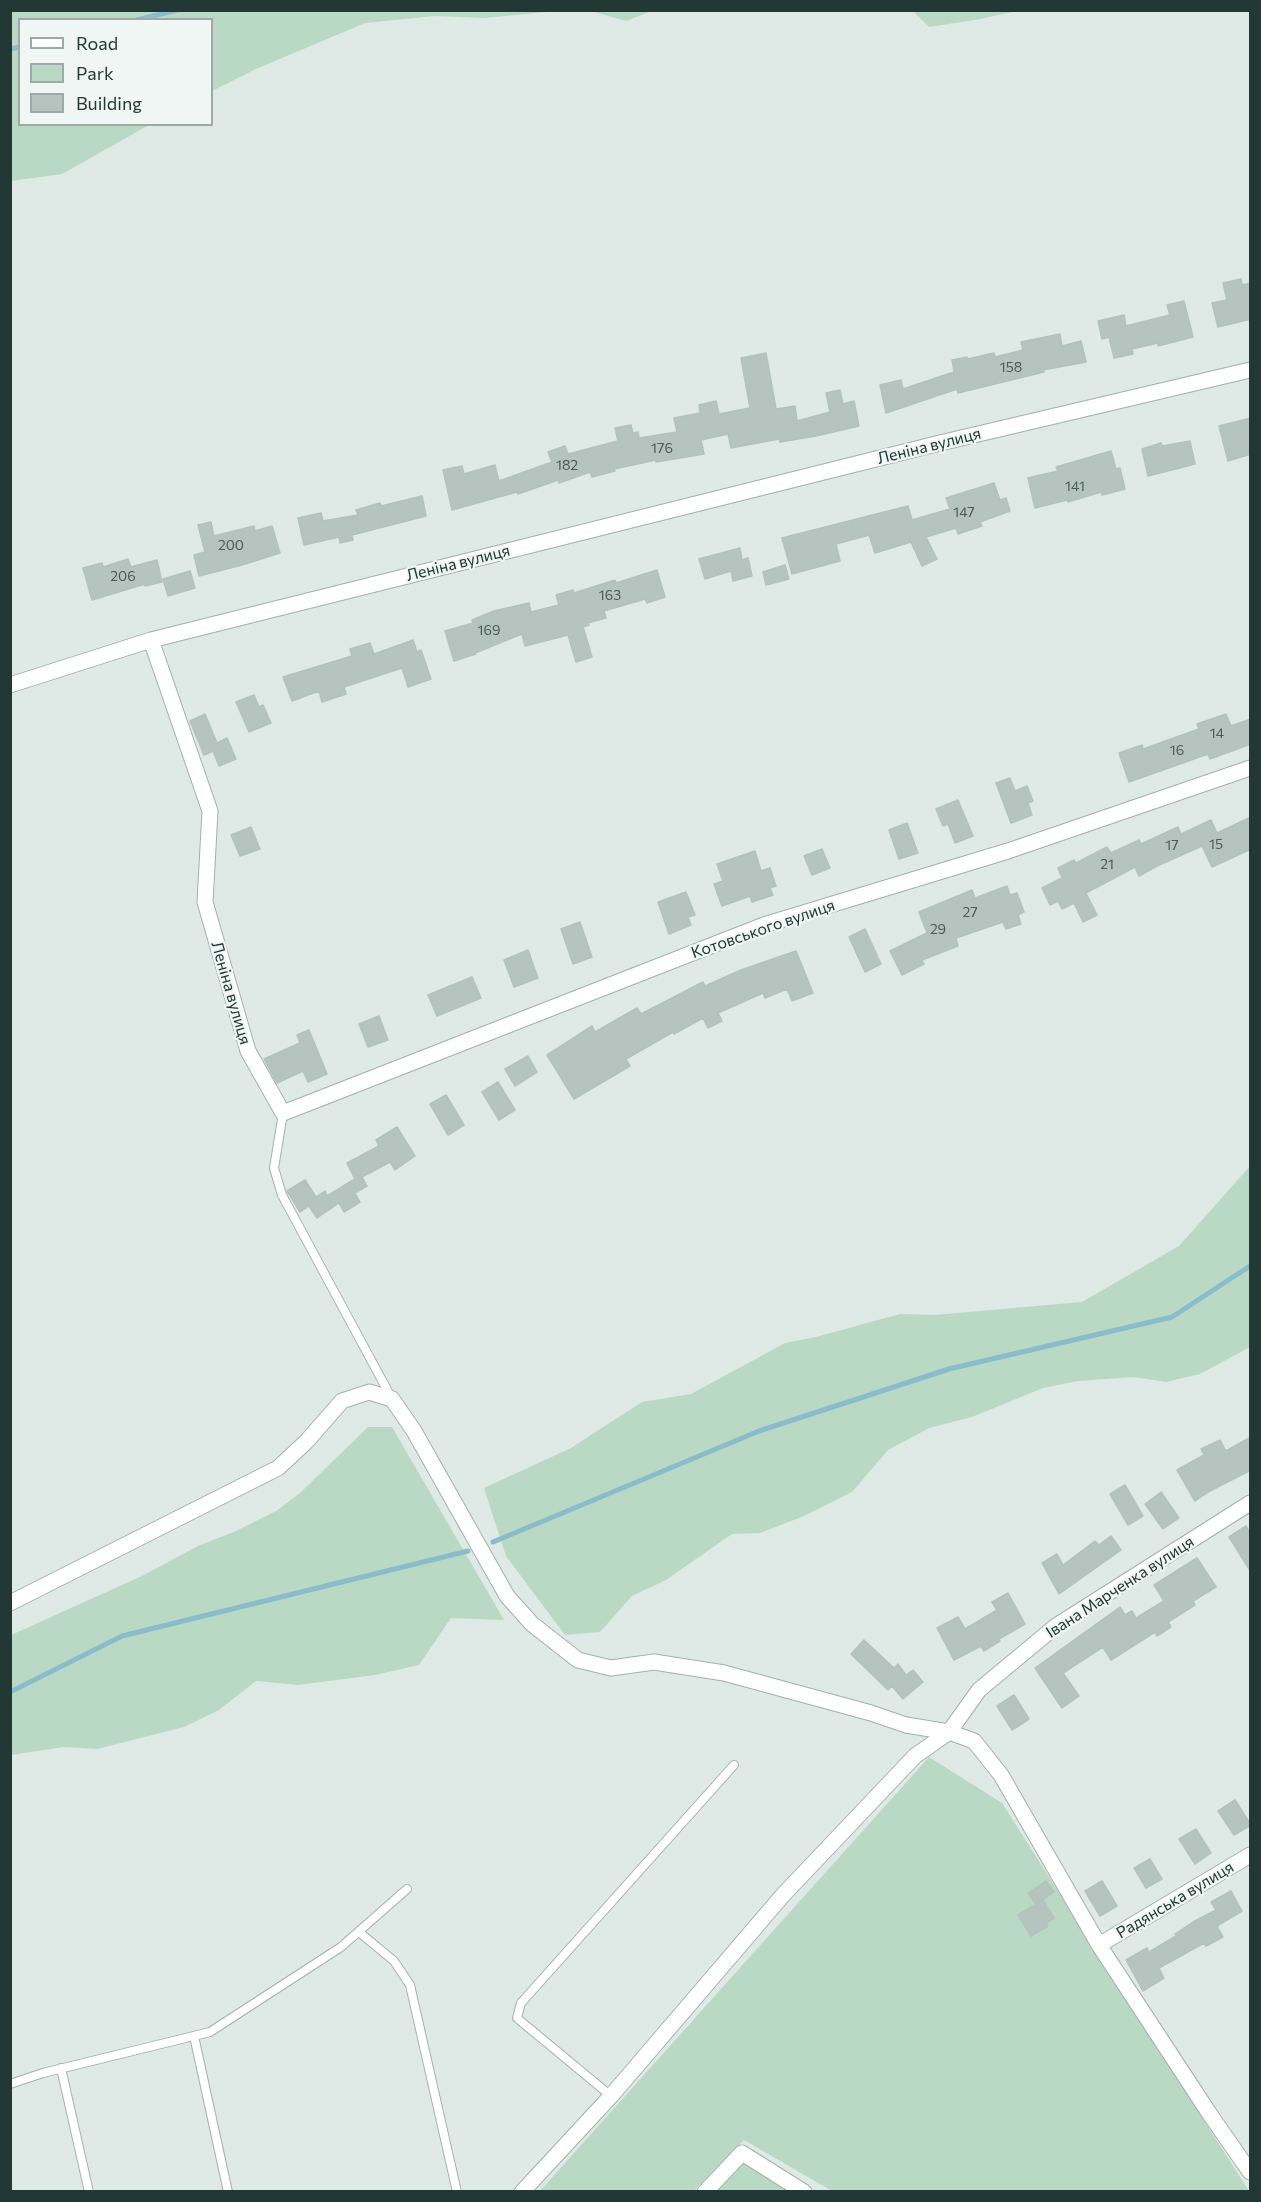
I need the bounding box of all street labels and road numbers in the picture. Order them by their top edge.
street label: Леніна вулиця [875,424,983,468]
street label: Леніна вулиця [404,541,512,585]
street label: Котовського вулиця [689,895,837,963]
street label: Леніна вулиця [207,939,255,1047]
street label: Івана Марченка вулиця [1042,1532,1198,1642]
street label: Радянська вулиця [1113,1857,1237,1943]

